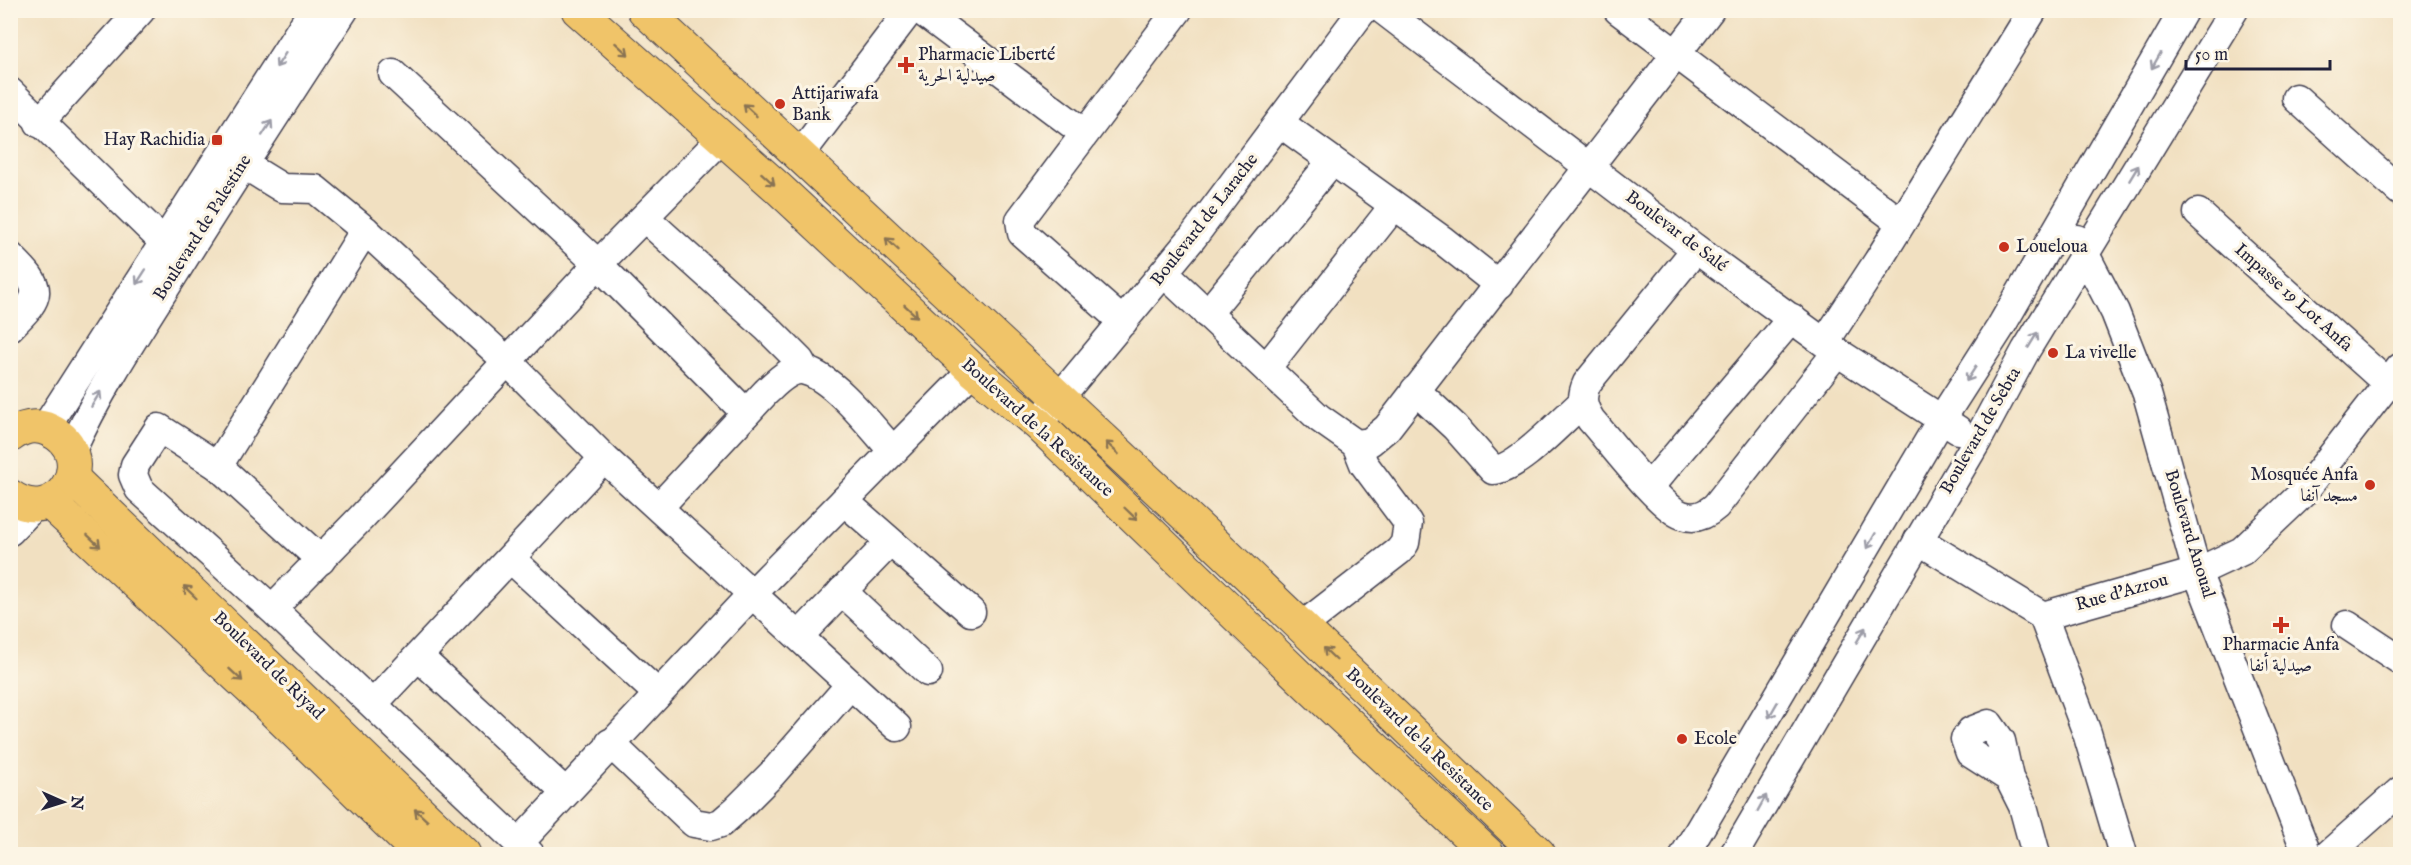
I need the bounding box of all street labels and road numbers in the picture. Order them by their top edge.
street label: Boulevard de Larache [1146,149,1264,291]
street label: Boulevard de Palestine [149,151,257,305]
street label: Boulevar de Salé [1620,186,1732,278]
street label: Impasse 19 Lot Anfa [2229,239,2357,357]
street label: Boulevard de la Resistance [956,353,1118,503]
street label: Boulevard de Sebta [1935,363,2027,499]
street label: Boulevard Anoual [2159,467,2219,601]
street label: Rue d'Azrou [2073,569,2171,617]
street label: Boulevard de Riyad [207,607,329,725]
street label: Boulevard de la Resistance [1340,663,1498,817]

